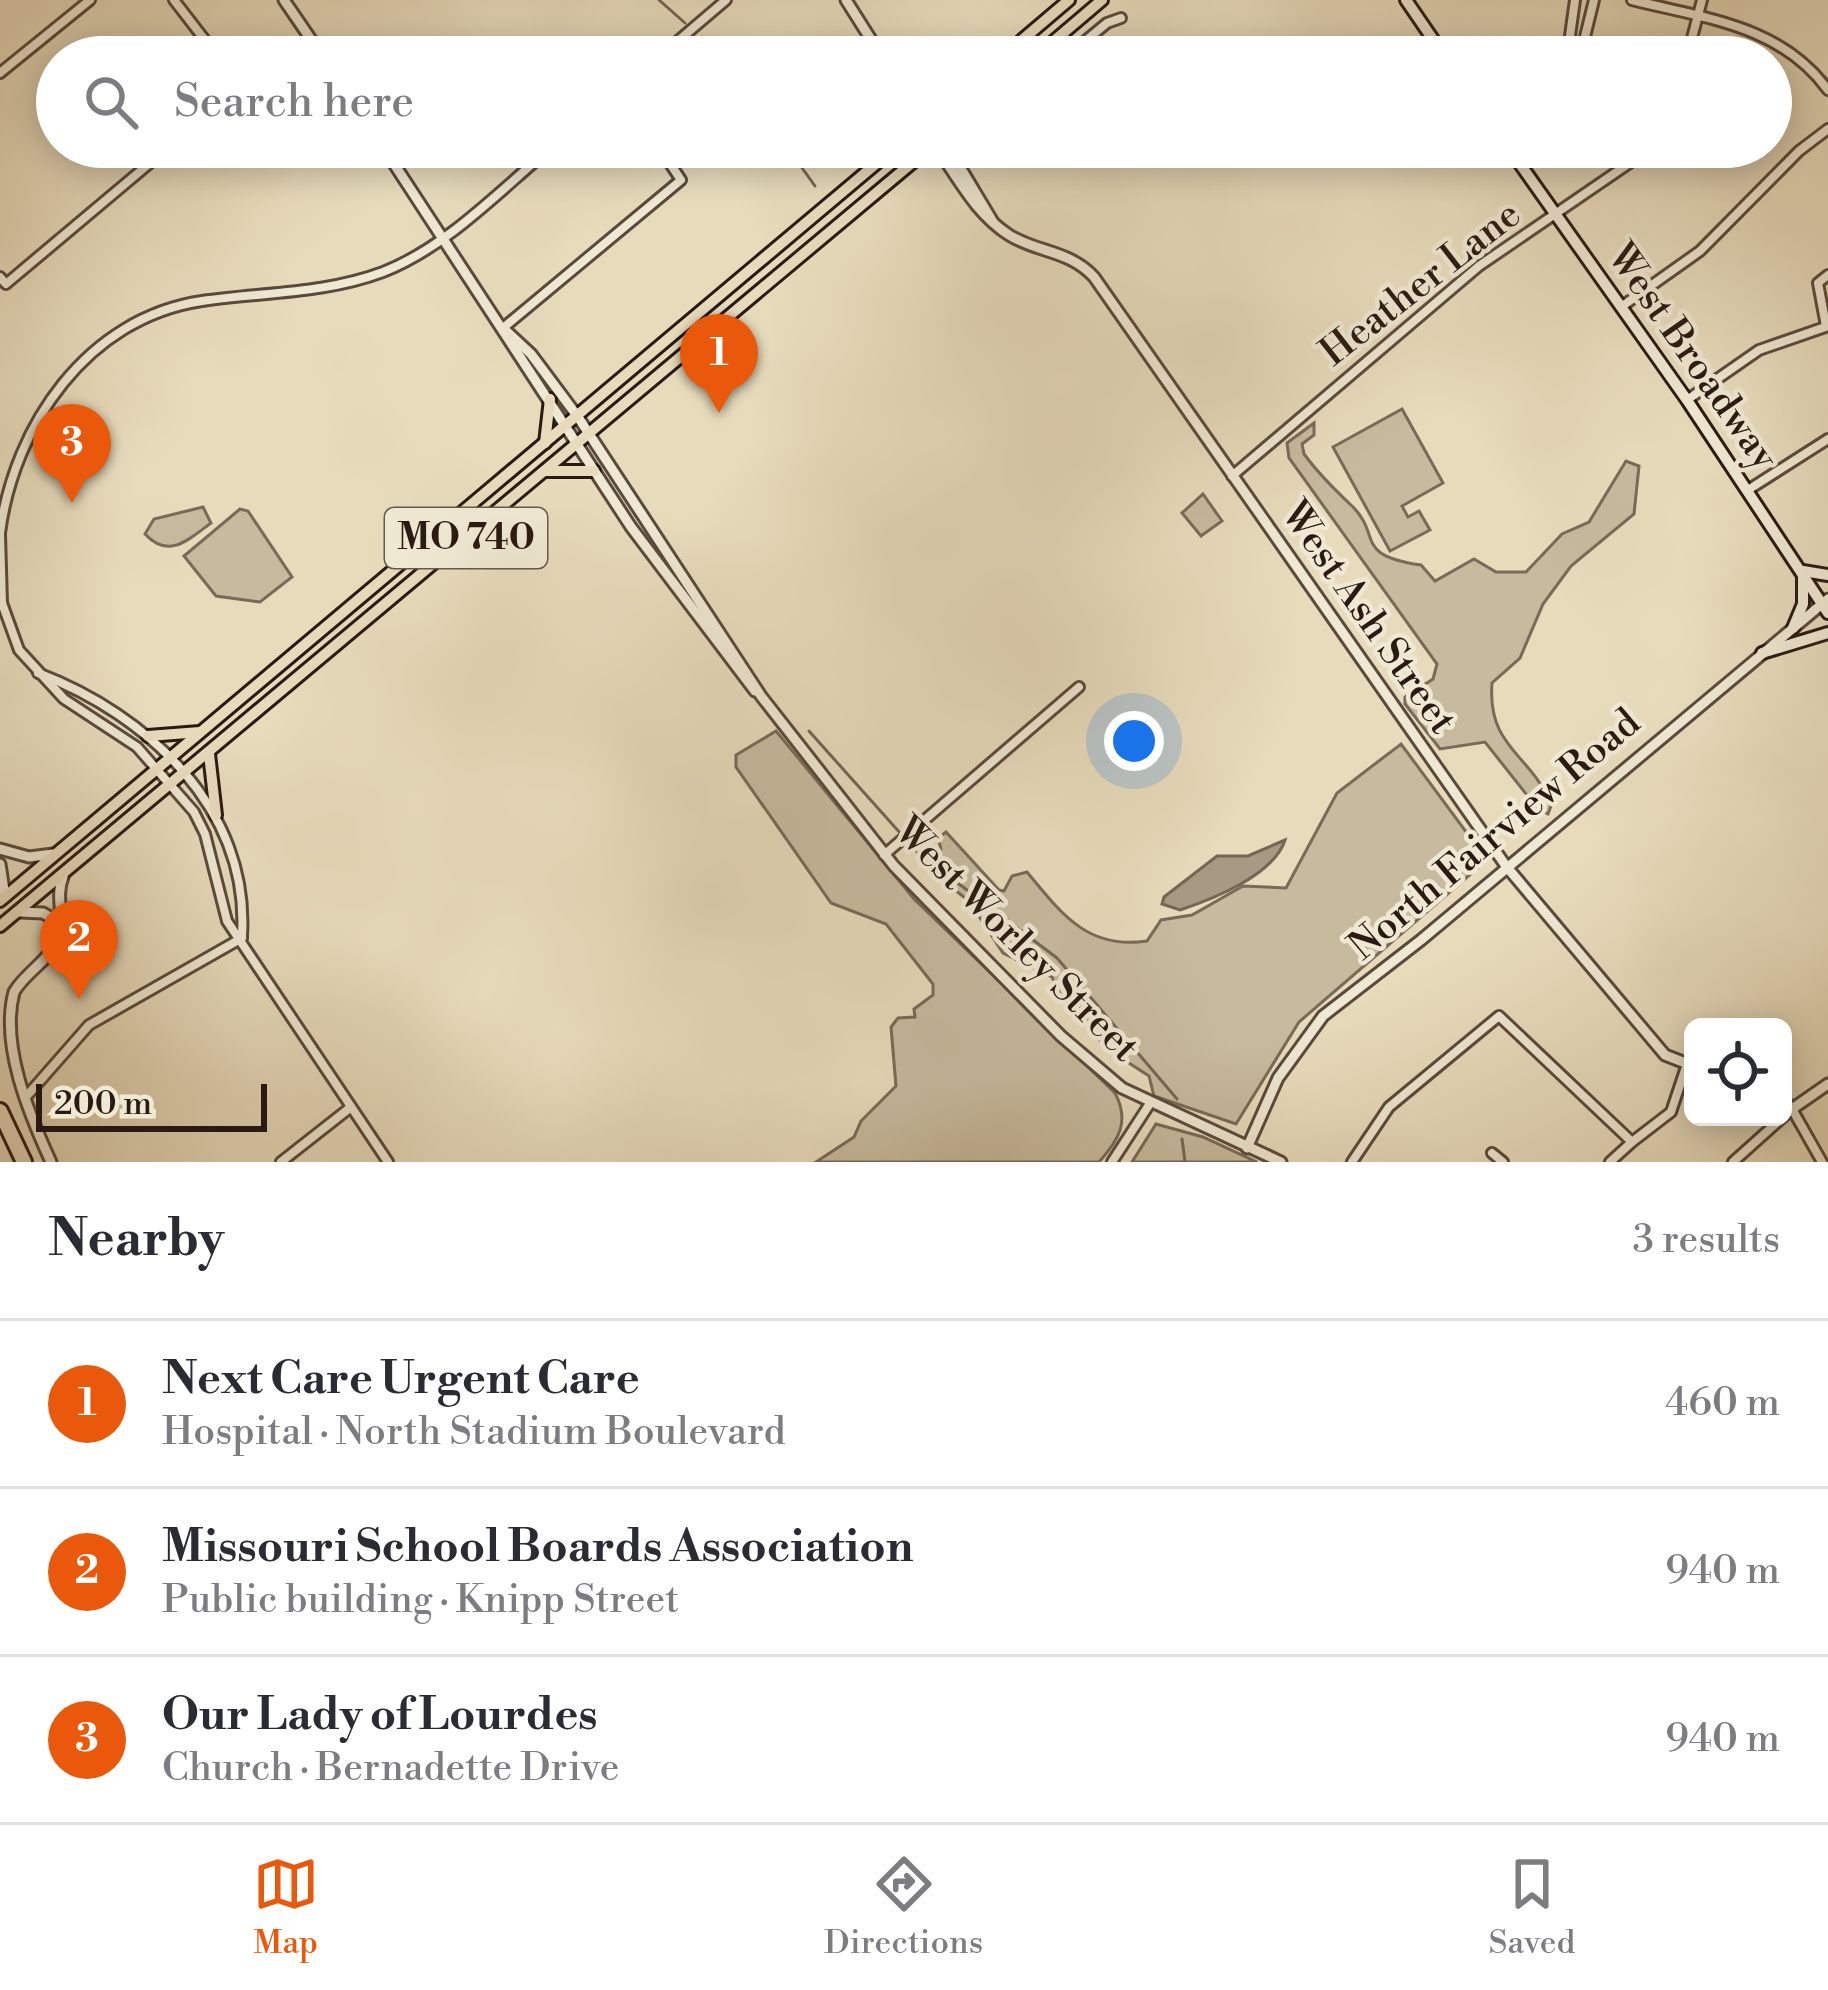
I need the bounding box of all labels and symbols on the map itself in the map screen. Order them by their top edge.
street label: Heather Lane [1311,190,1531,378]
street label: West Broadway [1595,233,1789,481]
pin: 1 [680,314,758,413]
pin: 3 [33,404,111,503]
street label: West Ash Street [1269,491,1466,744]
road number: MO 740 [385,508,547,568]
street label: North Fairview Road [1339,699,1651,971]
your location [1104,711,1164,771]
street label: West Worley Street [882,806,1149,1073]
pin: 2 [40,900,118,999]
scale bar [36,1078,267,1131]

